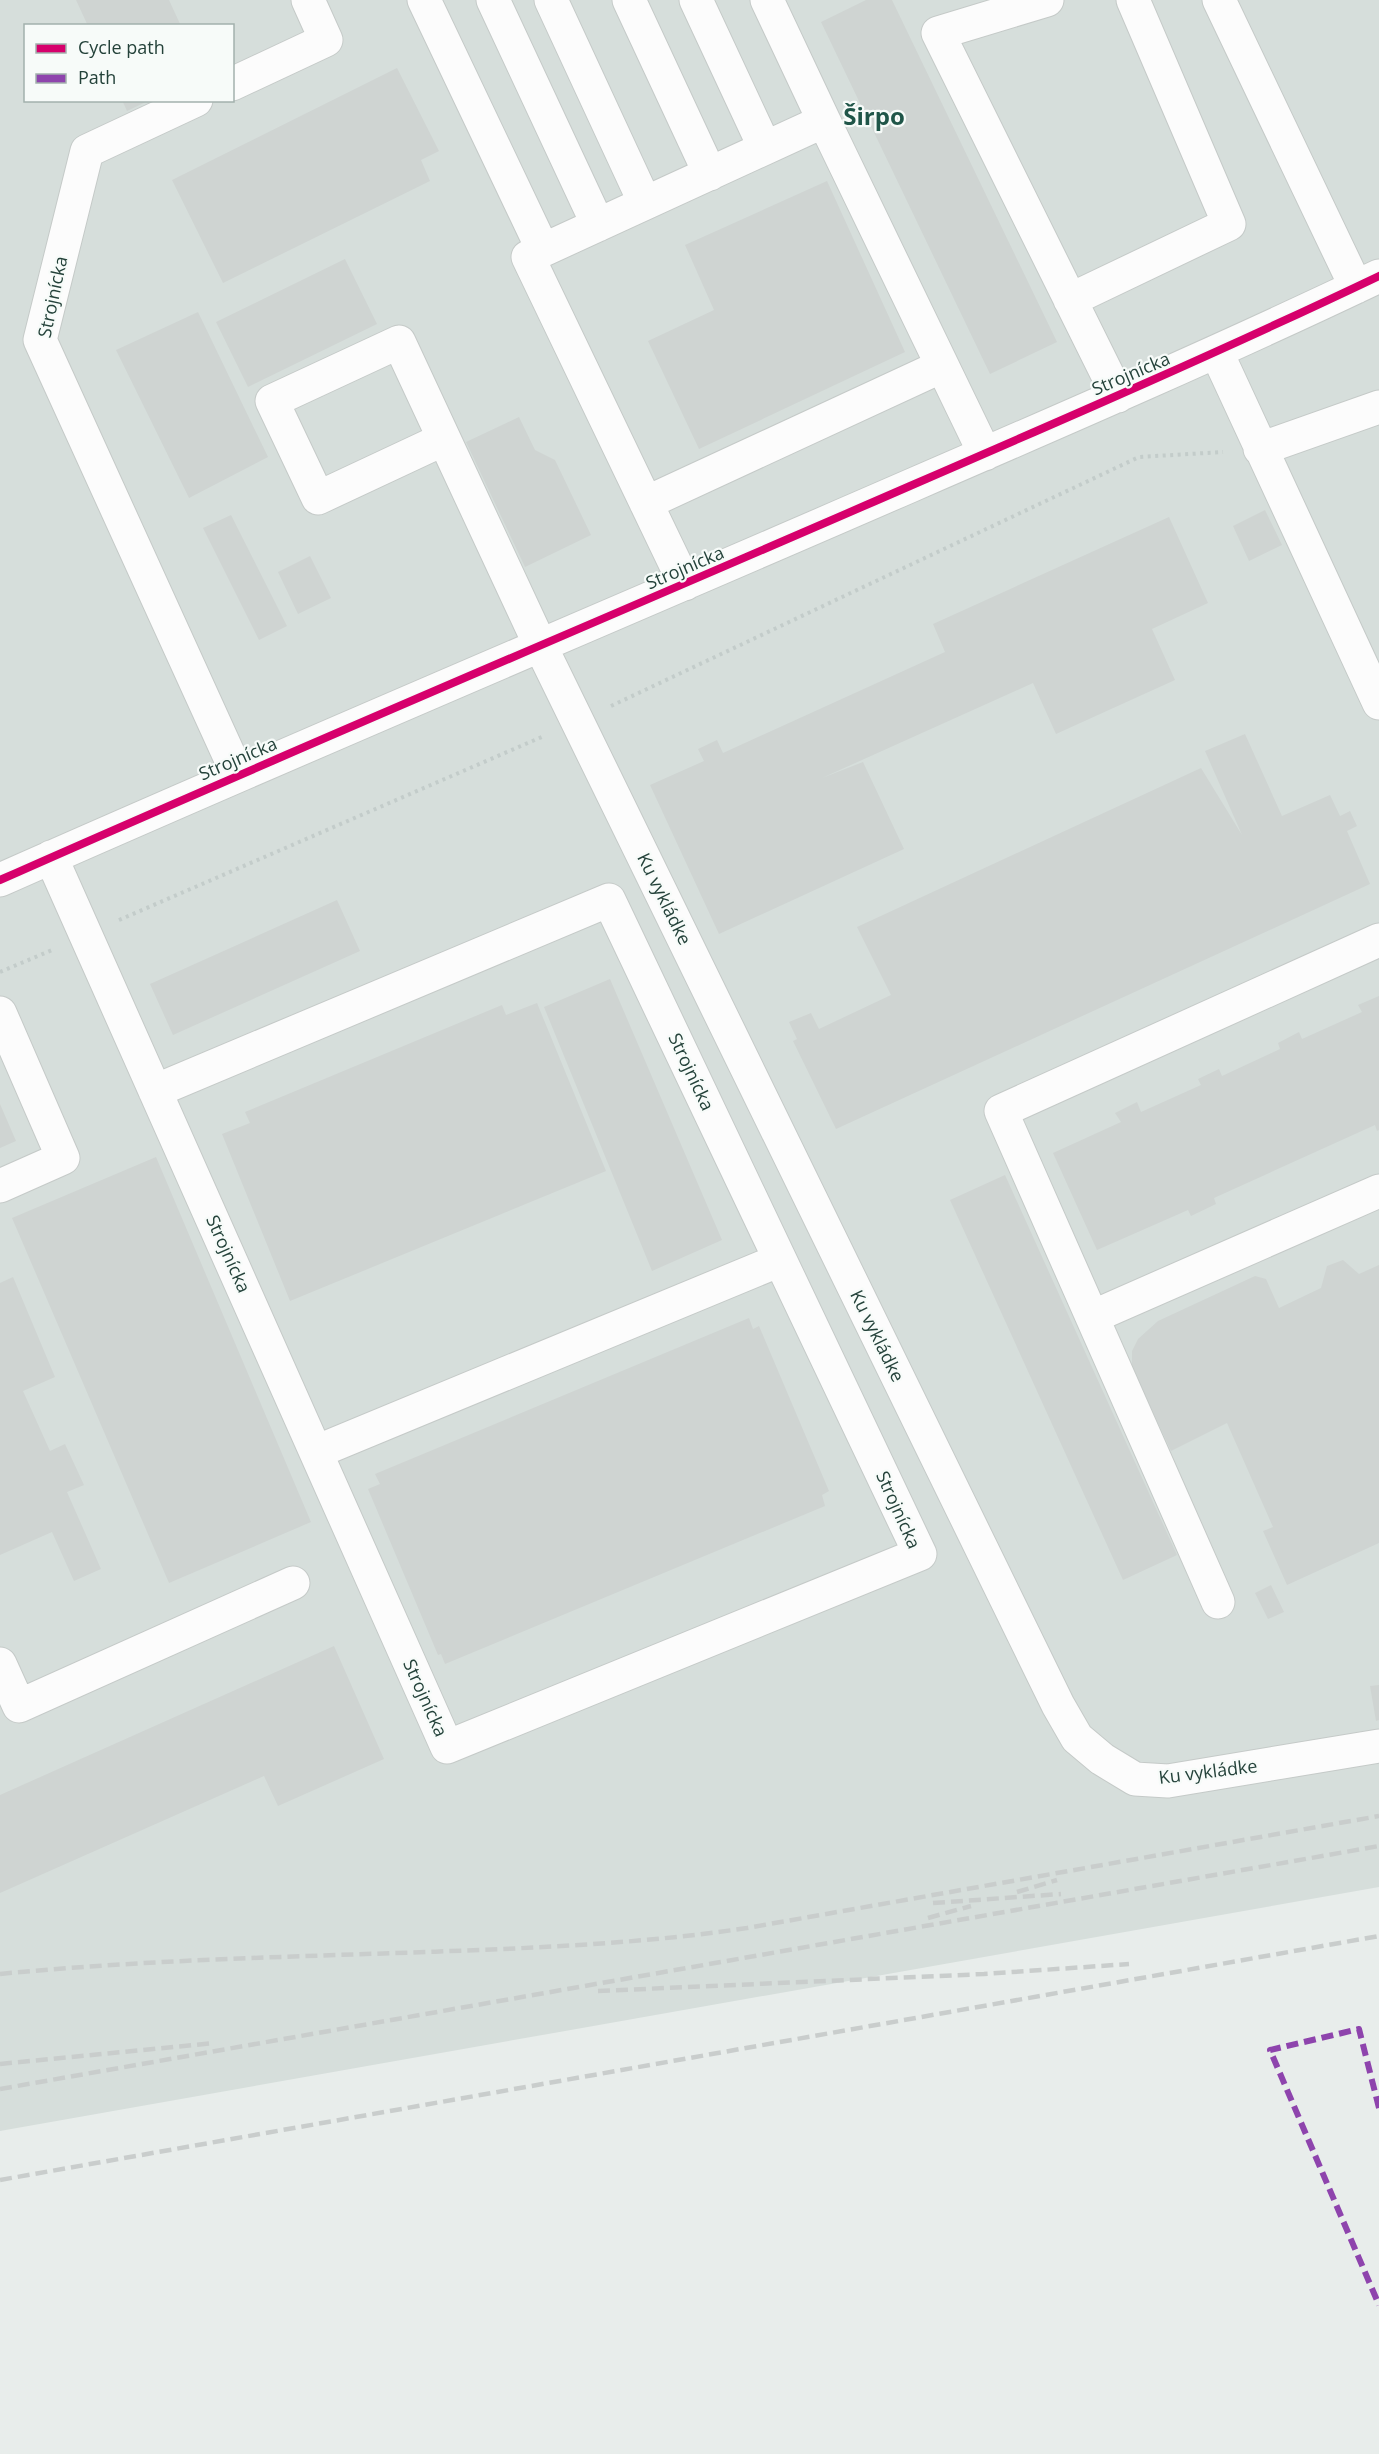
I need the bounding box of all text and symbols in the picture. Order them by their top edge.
legend [24,24,234,102]
text: Cycle path [78,35,165,59]
text: Path [78,65,116,89]
district label: Širpo [843,99,905,132]
street label: Strojnícka [32,254,72,340]
street label: Strojnícka [1088,346,1173,400]
street label: Strojnícka [642,540,727,594]
street label: Strojnícka [195,731,280,785]
street label: Ku vykládke [632,849,697,948]
street label: Strojnícka [664,1029,720,1114]
street label: Strojnícka [201,1211,257,1296]
street label: Ku vykládke [845,1286,910,1385]
street label: Strojnícka [871,1467,927,1552]
street label: Strojnícka [398,1655,454,1740]
street label: Ku vykládke [1157,1753,1259,1789]

